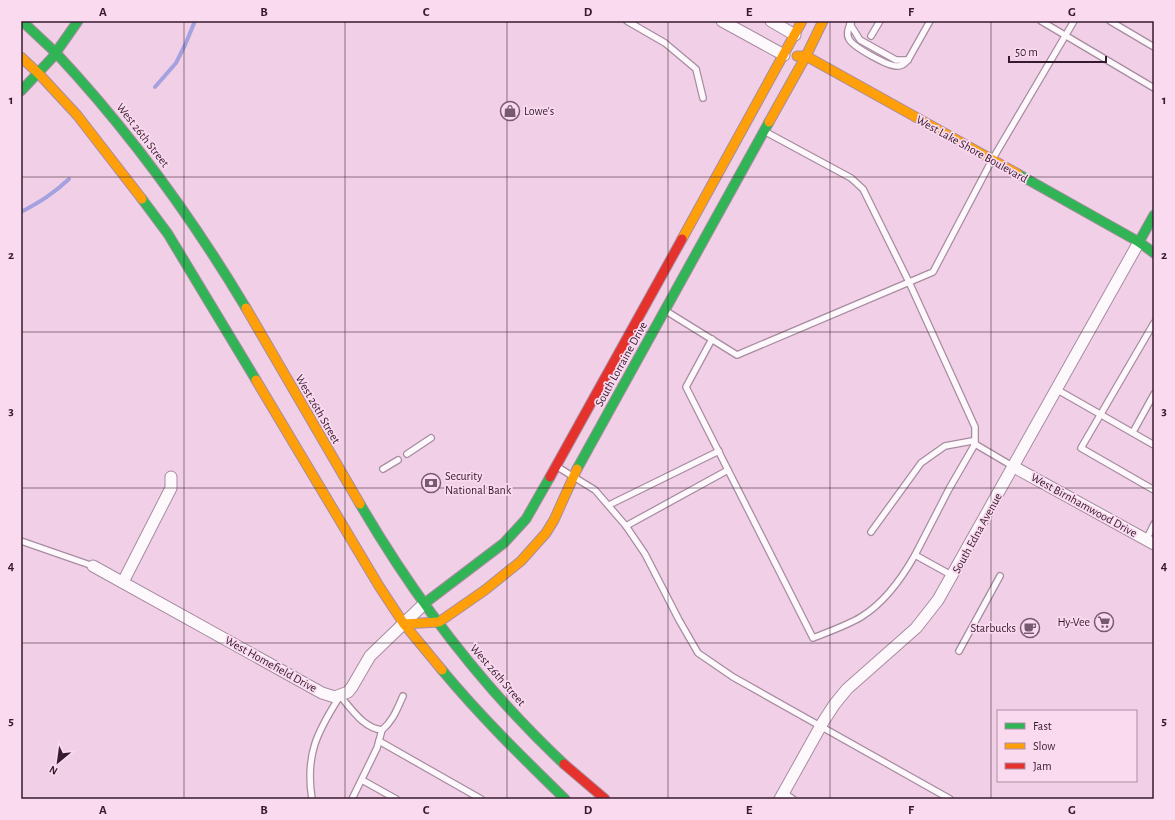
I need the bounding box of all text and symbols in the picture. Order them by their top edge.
text: A [99,6,107,19]
text: B [260,6,268,19]
text: C [423,6,430,19]
text: D [584,6,593,19]
text: E [746,6,753,19]
text: F [908,6,915,19]
text: G [1068,6,1076,19]
scale bar [1009,38,1106,64]
text: 50 m [1015,46,1038,58]
text: 1 [9,94,13,107]
text: 1 [1162,94,1166,107]
shop icon: Lowe's [499,100,521,122]
street label: West 26th Street [114,101,172,169]
place label: Lowe's [524,105,554,117]
street label: West Lake Shore Boulevard [914,113,1030,185]
text: 2 [8,249,14,262]
text: 2 [1161,249,1167,262]
street label: South Lorraine Drive [593,320,649,408]
street label: West 26th Street [293,372,343,446]
text: 3 [8,405,14,418]
text: 3 [1161,405,1167,418]
place label: Security National Bank [445,470,512,496]
street label: West Birnhamwood Drive [1029,471,1139,539]
bank icon: Security National Bank [420,472,442,494]
street label: South Edna Avenue [950,491,1004,575]
text: 4 [8,560,15,573]
text: 4 [1161,560,1168,573]
supermarket icon: Hy-Vee [1093,611,1115,633]
place label: Hy-Vee [1057,616,1090,629]
cafe icon: Starbucks [1019,617,1041,639]
place label: Starbucks [970,622,1016,634]
street label: West Homefield Drive [223,634,319,694]
street label: West 26th Street [468,642,528,708]
legend [997,710,1137,782]
text: 5 [8,715,14,728]
text: 5 [1161,715,1167,728]
text: Fast [1033,720,1052,732]
text: Slow [1033,740,1055,752]
north arrow [38,742,78,782]
text: Jam [1033,760,1052,772]
text: N [47,764,59,777]
text: A [99,804,107,817]
text: B [260,804,268,817]
text: C [423,804,430,817]
text: D [584,804,593,817]
text: E [746,804,753,817]
text: F [908,804,915,817]
text: G [1068,804,1076,817]

